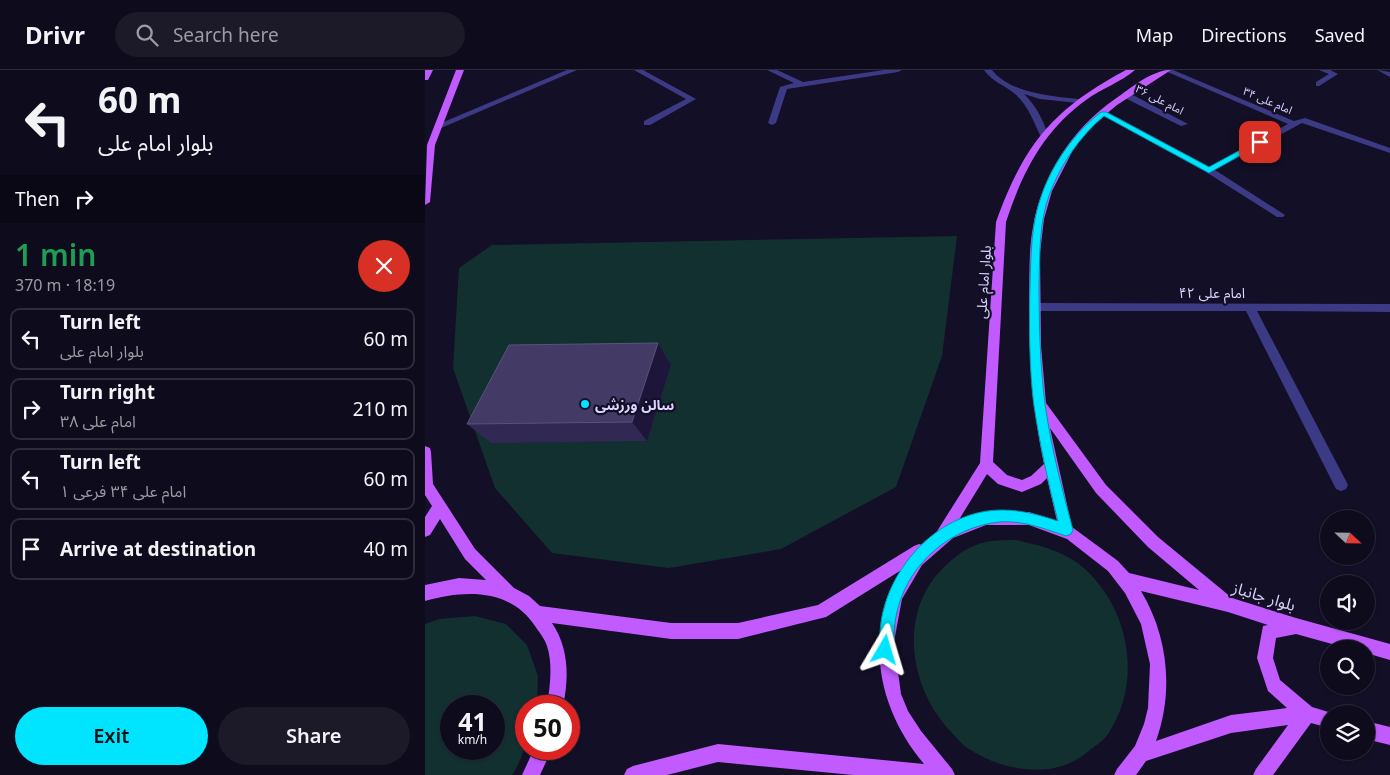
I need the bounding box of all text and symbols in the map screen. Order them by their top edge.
search box [115,12,465,57]
text: Drivr [25,18,85,51]
icon: search [133,21,161,49]
text: Search here [173,22,279,48]
text: Map [1136,23,1173,47]
text: Directions [1201,23,1287,47]
text: Saved [1315,23,1365,47]
text: 60 m [98,76,181,123]
street label: امام علی ۳۶ [1133,80,1187,118]
street label: امام علی ۳۴ [1241,83,1295,118]
icon: left [15,90,80,155]
pin [1239,121,1281,163]
text: بلوار امام علی [98,127,213,157]
icon: arrive [1246,128,1274,156]
icon: right [70,185,98,213]
text: Then [15,186,60,212]
text: 1 min [15,234,96,275]
button: close [358,240,410,292]
street label: بلوار امام علی [971,244,997,319]
text: 370 m · 18:19 [15,274,115,296]
street label: امام علی ۴۲ [1179,283,1245,304]
text: Turn left [60,309,141,335]
icon: left [17,325,45,353]
text: 60 m [364,326,408,352]
text: بلوار امام علی [60,340,144,362]
text: Turn right [60,379,155,405]
icon: right [17,395,45,423]
place label: سالن ورزشی [595,395,674,414]
text: 210 m [353,396,408,422]
marker: سالن ورزشی [579,398,591,410]
text: امام علی ۳۸ [60,410,136,432]
text: Turn left [60,449,141,475]
icon: left [17,465,45,493]
text: 60 m [364,466,408,492]
text: امام علی ۳۴ فرعی ۱ [60,480,186,502]
north arrow [1320,510,1375,565]
map controls [1320,510,1375,760]
icon: arrive [17,535,45,563]
text: Arrive at destination [60,536,256,562]
text: 40 m [364,536,408,562]
button: sound [1320,575,1375,630]
street label: بلوار جانباز [1229,576,1298,616]
position arrow [858,623,910,675]
button: search [1320,640,1375,695]
speed limit sign: 50 [515,695,580,760]
text: 41 [458,704,487,738]
button: layers [1320,705,1375,760]
button: Exit [15,707,208,765]
button: Share [218,707,410,765]
text: km/h [458,731,487,748]

